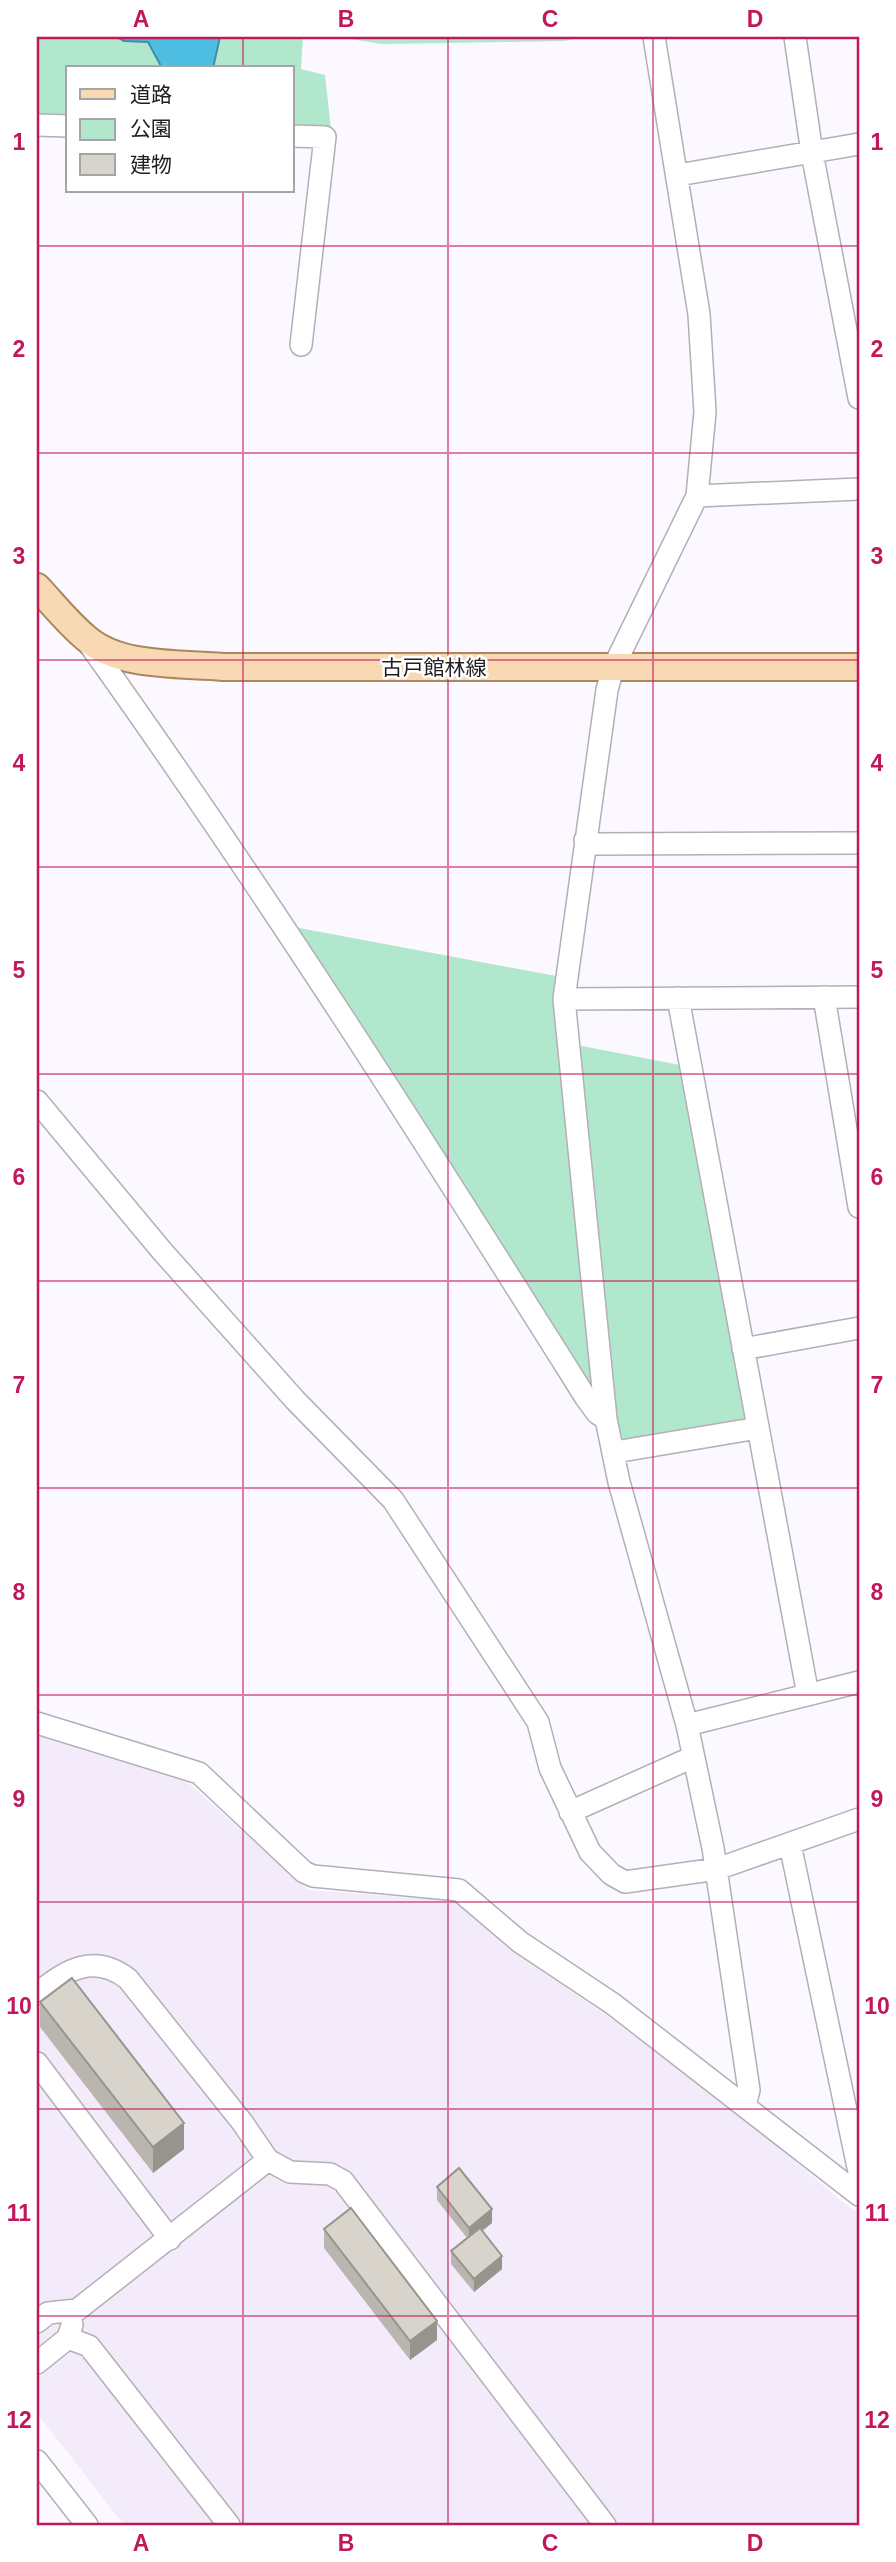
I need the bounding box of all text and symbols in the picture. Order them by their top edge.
text: A [133,6,149,32]
text: B [338,6,354,32]
text: C [542,6,558,32]
text: D [747,6,763,32]
legend [66,66,294,192]
text: 道路 [130,83,172,106]
text: 公園 [130,117,172,140]
text: 1 [13,129,26,155]
text: 1 [871,129,884,155]
text: 建物 [130,153,172,176]
text: 2 [13,336,25,362]
text: 2 [871,336,883,362]
text: 3 [13,543,25,569]
text: 3 [871,543,883,569]
street label: 古戸館林線 [382,656,487,679]
text: 4 [13,750,26,776]
text: 4 [871,750,884,776]
text: 5 [13,957,26,983]
text: 5 [871,957,884,983]
text: 6 [13,1164,25,1190]
text: 6 [871,1164,883,1190]
text: 7 [13,1372,25,1398]
text: 7 [871,1372,883,1398]
text: 8 [13,1579,26,1605]
text: 8 [871,1579,884,1605]
text: 9 [13,1786,25,1812]
text: 9 [871,1786,883,1812]
text: 10 [6,1993,32,2019]
text: 10 [864,1993,890,2019]
text: 11 [7,2200,31,2226]
text: 11 [865,2200,889,2226]
text: 12 [6,2407,32,2433]
text: 12 [864,2407,890,2433]
text: A [133,2530,149,2556]
text: B [338,2530,354,2556]
text: C [542,2530,558,2556]
text: D [747,2530,763,2556]

